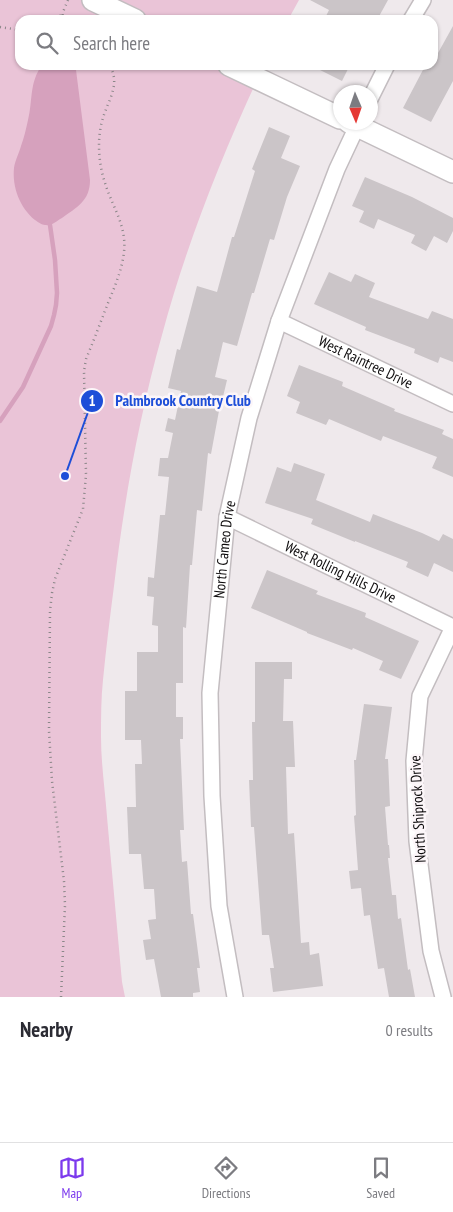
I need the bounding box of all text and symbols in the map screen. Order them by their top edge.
search box [15,15,438,70]
icon: search [33,29,61,57]
text: Search here [73,31,150,55]
north arrow [333,85,378,130]
street label: West Raintree Drive [316,331,416,392]
callout: Palmbrook Country Club [79,385,261,416]
text: Palmbrook Country Club [115,390,251,410]
text: 1 [88,391,96,410]
street label: North Cameo Drive [209,498,239,599]
street label: West Rolling Hills Drive [282,537,399,607]
street label: North Shiprock Drive [405,755,430,863]
text: Nearby [20,1016,73,1043]
text: 0 results [386,1020,433,1040]
tab: Map [58,1154,86,1202]
tab: Directions [202,1154,250,1202]
tab: Saved [366,1154,395,1202]

